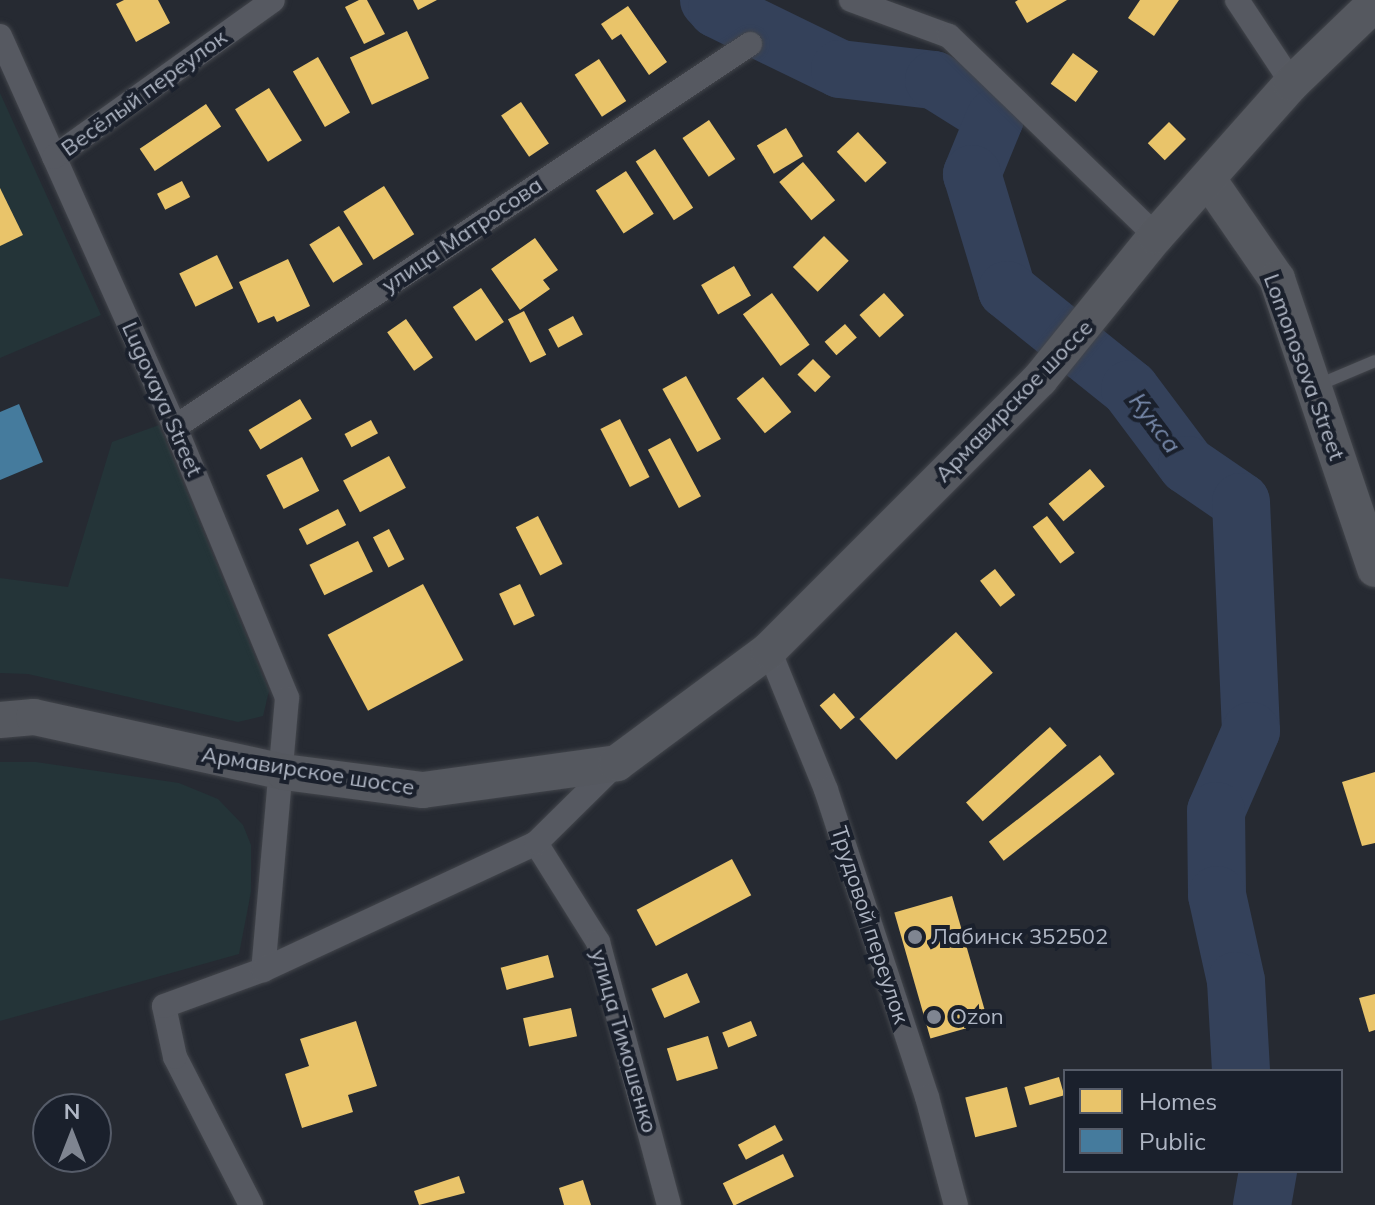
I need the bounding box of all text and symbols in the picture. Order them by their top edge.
street label: Весёлый переулок [56,24,232,162]
street label: улица Матросова [377,172,547,298]
street label: Lomonosova Street [1258,270,1350,464]
street label: Армавирское шоссе [930,314,1098,488]
street label: Lugovaya Street [116,318,208,480]
water label: Кукса [1123,387,1187,459]
street label: Армавирское шоссе [200,741,416,801]
street label: Трудовой переулок [826,823,914,1027]
place label: Лабинск 352502 [931,924,1108,950]
marker: Лабинск 352502 [906,928,924,946]
street label: улица Тимошенко [585,946,663,1136]
place label: Ozon [950,1004,1004,1030]
marker: Ozon [925,1008,943,1026]
legend [1063,1069,1343,1173]
text: Homes [1139,1086,1217,1116]
north arrow [32,1093,112,1173]
text: N [64,1097,80,1125]
text: Public [1139,1126,1206,1156]

